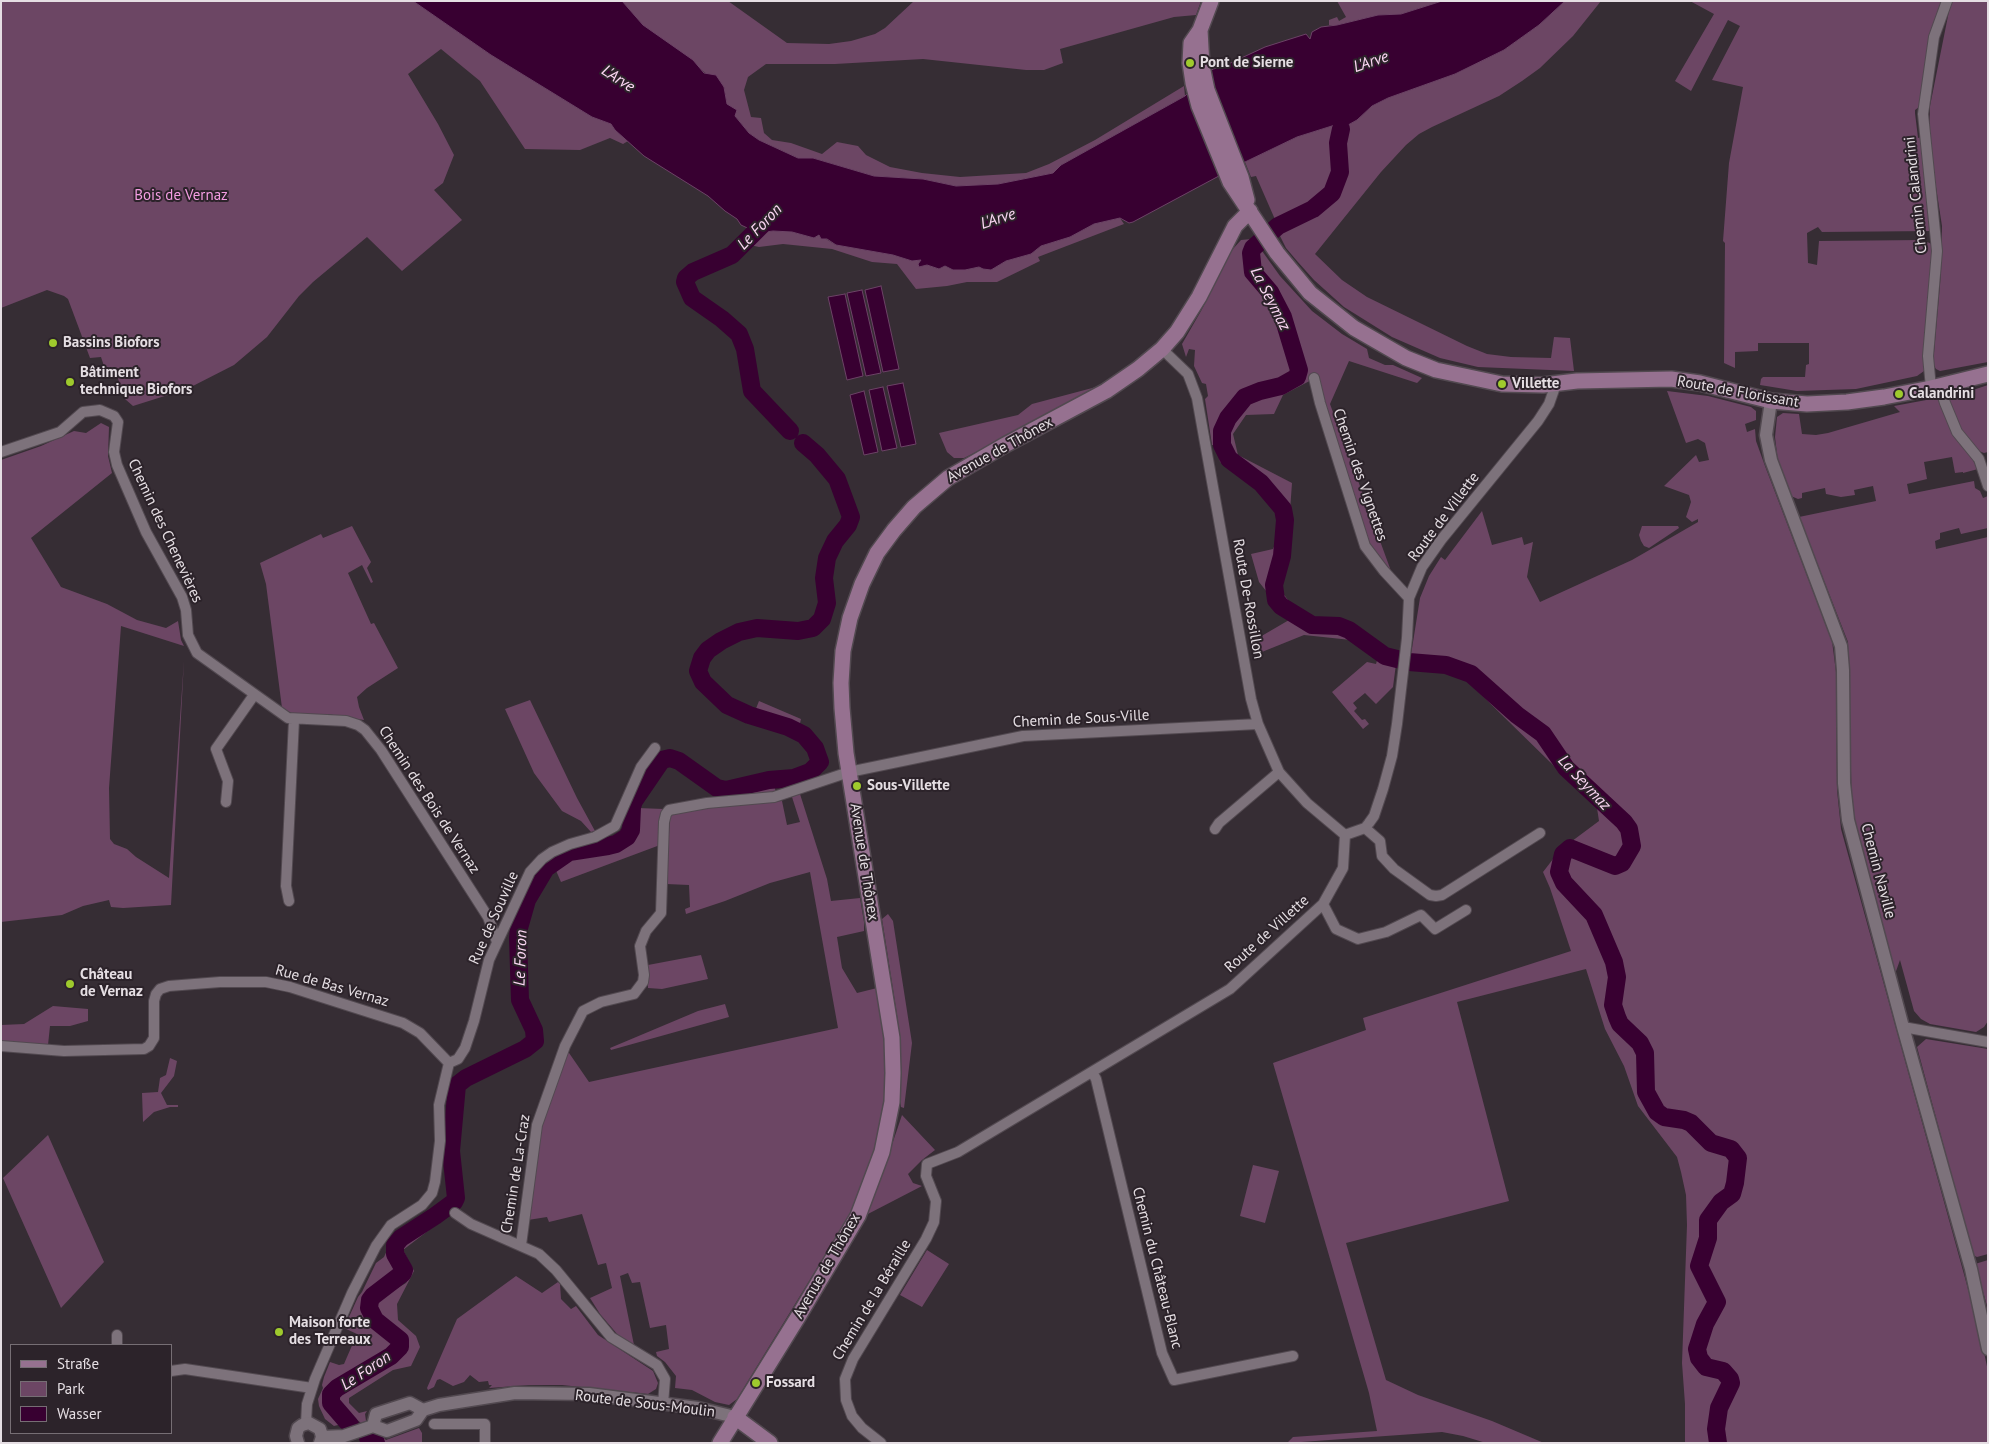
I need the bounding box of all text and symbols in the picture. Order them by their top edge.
water label: L'Arve [1351,47,1391,77]
place label: Pont de Sierne [1200,54,1293,72]
marker: Pont de Sierne [1184,57,1196,69]
water label: L'Arve [598,61,638,97]
street label: Chemin Calandrini [1901,135,1931,255]
park label: Bois de Vernaz [134,187,228,205]
water label: Le Foron [734,200,786,254]
water label: L'Arve [978,204,1018,234]
water label: La Seymaz [1246,264,1294,334]
place label: Bassins Biofors [63,334,159,352]
marker: Bassins Biofors [47,337,59,349]
place label: Bâtiment technique Biofors [80,364,192,399]
street label: Route de Florissant [1676,372,1800,412]
place label: Villette [1512,375,1559,393]
marker: Bâtiment technique Biofors [64,376,76,388]
marker: Villette [1496,378,1508,390]
place label: Calandrini [1909,385,1974,403]
marker: Calandrini [1893,388,1905,400]
street label: Chemin des Vignettes [1329,406,1391,544]
street label: Avenue de Thônex [944,413,1056,487]
street label: Chemin des Chenevières [124,456,206,606]
street label: Route de Villette [1405,469,1483,565]
street label: Route De-Rossillon [1229,538,1267,660]
street label: Chemin de Sous-Ville [1012,706,1150,732]
street label: Chemin des Bois de Vernaz [375,723,483,877]
water label: La Seymaz [1554,751,1614,815]
place label: Sous-Villette [867,777,950,795]
marker: Sous-Villette [851,780,863,792]
street label: Avenue de Thônex [846,802,882,922]
street label: Chemin Naville [1857,821,1899,921]
street label: Rue de Souville [465,869,523,967]
street label: Route de Villette [1221,891,1313,977]
water label: Le Foron [510,929,532,987]
street label: Rue de Bas Vernaz [273,961,391,1011]
place label: Château de Vernaz [80,966,143,1001]
marker: Château de Vernaz [64,978,76,990]
street label: Chemin de La-Craz [498,1113,534,1235]
street label: Chemin du Château-Blanc [1128,1185,1186,1351]
street label: Avenue de Thônex [790,1210,864,1322]
street label: Chemin de la Béraille [829,1236,915,1364]
place label: Maison forte des Terreaux [289,1314,371,1349]
marker: Maison forte des Terreaux [273,1326,285,1338]
legend [10,1344,172,1434]
water label: Le Foron [337,1347,395,1395]
text: Straße [57,1354,99,1373]
place label: Fossard [766,1374,815,1392]
marker: Fossard [750,1377,762,1389]
text: Park [57,1379,85,1398]
street label: Route de Sous-Moulin [574,1386,716,1422]
text: Wasser [57,1404,102,1423]

